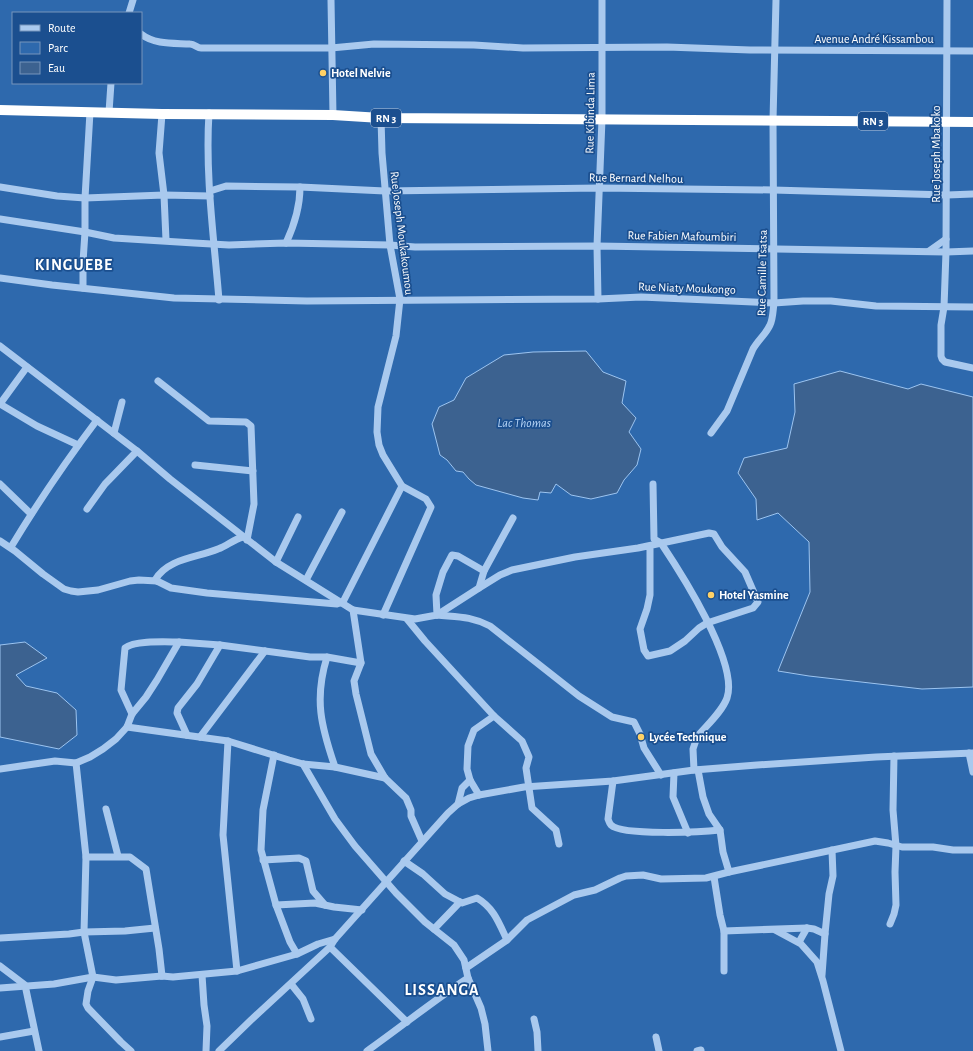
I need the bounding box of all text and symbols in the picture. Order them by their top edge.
legend [12,12,142,84]
text: Route [48,22,75,34]
street label: Avenue André Kissambou [814,33,934,45]
text: Parc [48,42,68,54]
text: Eau [48,62,65,74]
place label: Hotel Nelvie [331,67,391,79]
marker: Hotel Nelvie [318,68,328,78]
street label: Rue Kibinda Lima [583,72,597,154]
street label: Rue Joseph Mbakoko [930,105,942,203]
road number: RN 3 [371,109,401,127]
road number: RN 3 [858,112,888,130]
street label: Rue Joseph Moukakoumou [388,170,416,296]
street label: Rue Bernard Nelhou [589,171,683,185]
street label: Rue Fabien Mafoumbiri [628,229,736,243]
street label: Rue Camille Tsatsa [755,229,769,316]
district label: KINGUEBE [35,257,113,273]
street label: Rue Niaty Moukongo [638,280,736,297]
water label: Lac Thomas [497,417,551,430]
place label: Hotel Yasmine [719,589,789,601]
marker: Hotel Yasmine [706,590,716,600]
place label: Lycée Technique [649,731,727,744]
marker: Lycée Technique [636,732,646,742]
district label: LISSANGA [404,982,480,998]

